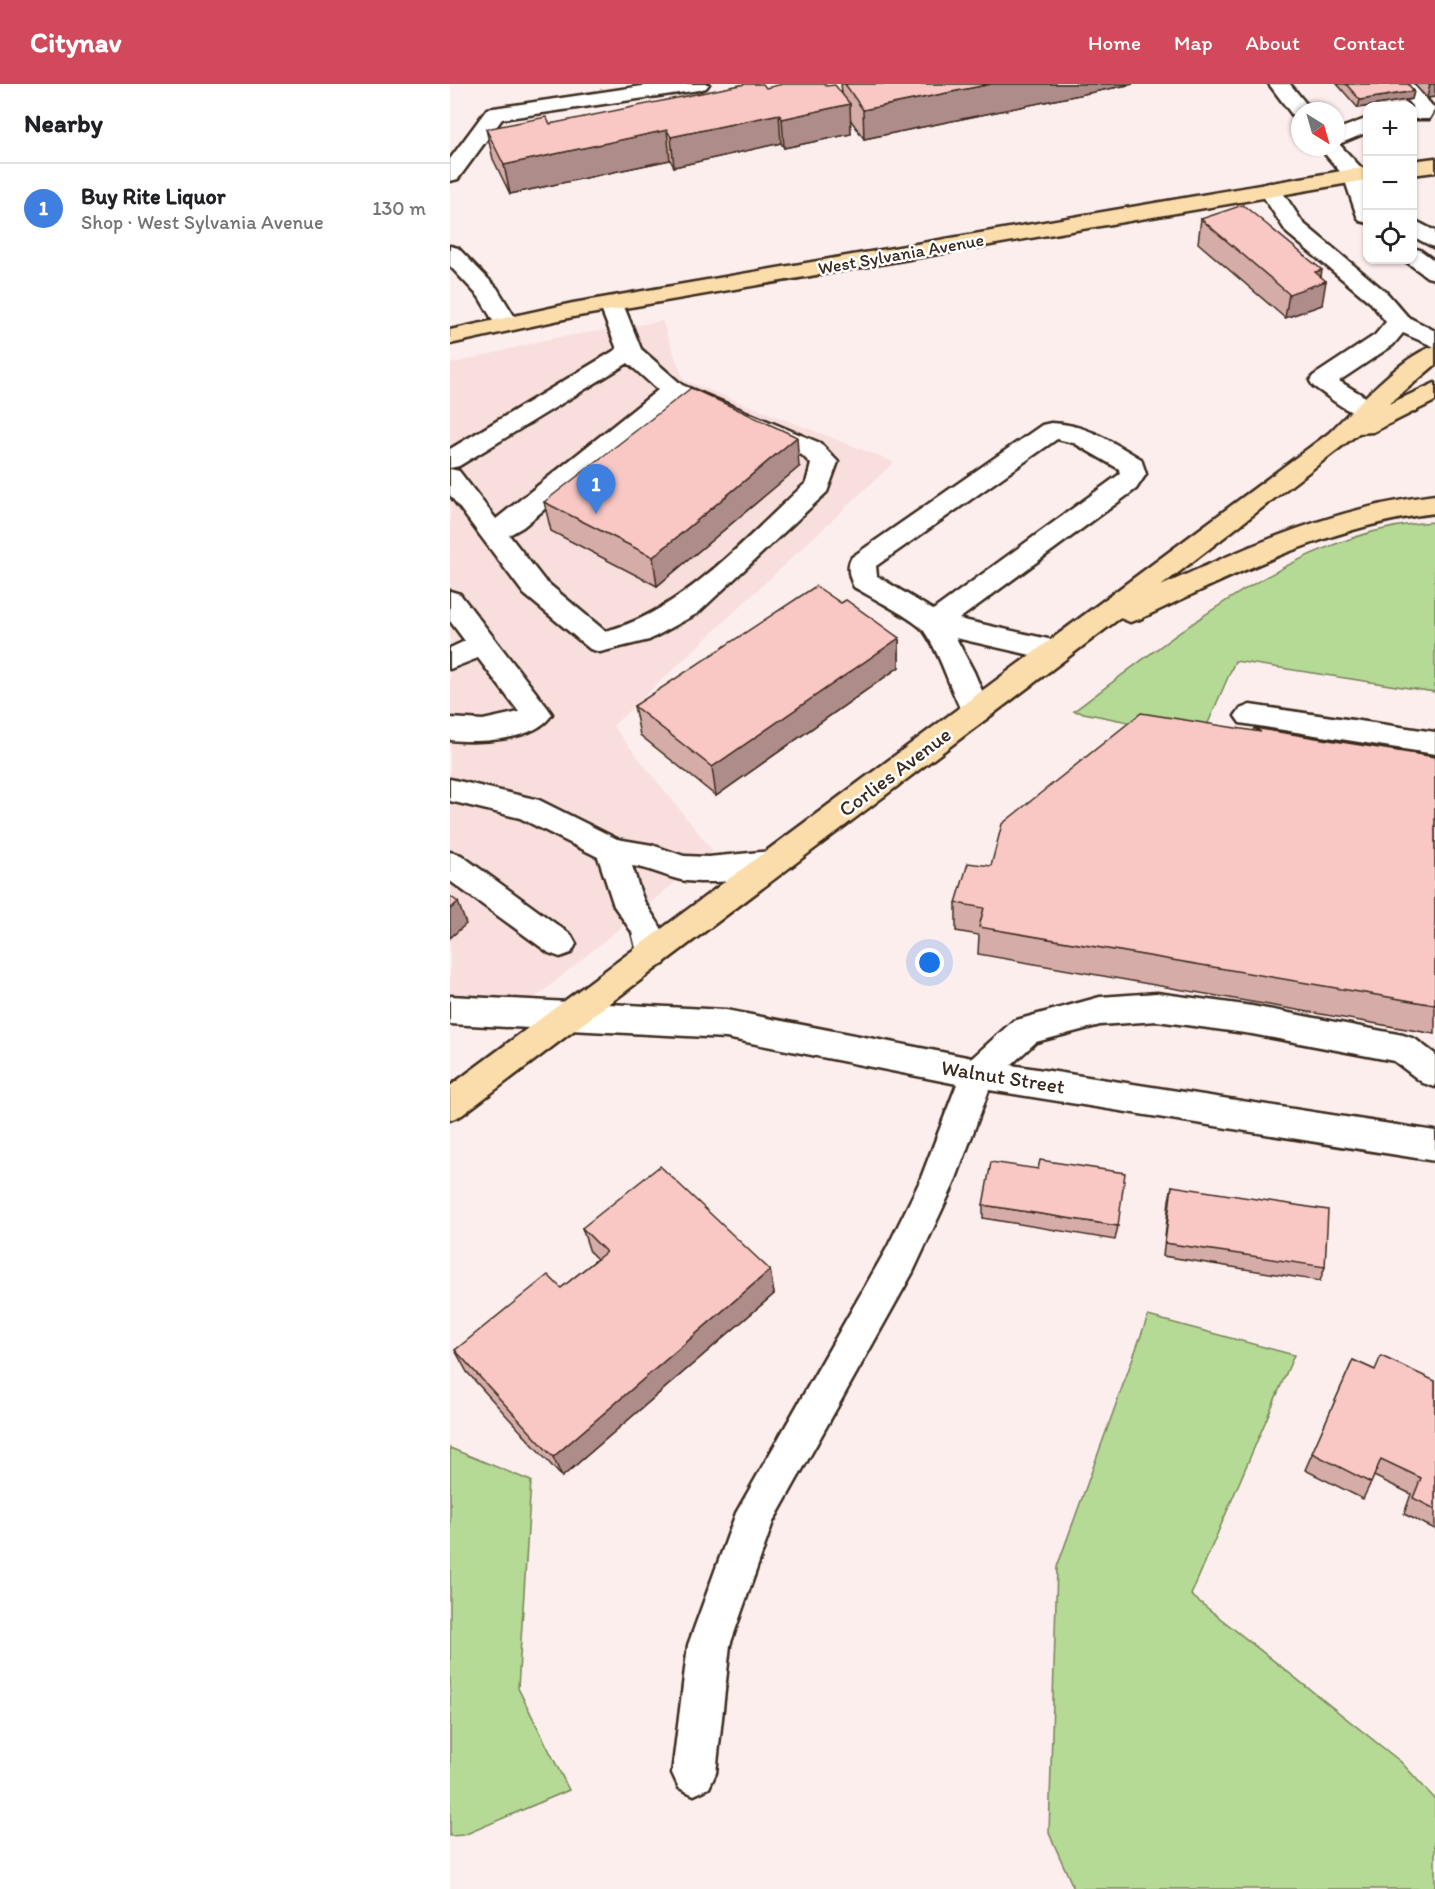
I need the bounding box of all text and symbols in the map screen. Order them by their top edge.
text: Citynav [30,25,121,59]
text: Home [1088,30,1141,55]
text: Map [1174,30,1213,55]
text: About [1246,30,1300,55]
text: Contact [1333,30,1405,55]
north arrow [1291,102,1345,156]
map controls [1363,102,1417,264]
button: + [1363,102,1417,156]
text: Nearby [24,107,103,139]
button: − [1363,156,1417,210]
text: Buy Rite Liquor [81,183,225,210]
text: 1 [39,196,48,220]
text: 130 m [372,196,426,220]
text: Shop · West Sylvania Avenue [81,210,324,234]
button: locate [1363,210,1417,264]
street label: West Sylvania Avenue [816,229,986,279]
pin: 1 [576,464,616,514]
street label: Corlies Avenue [834,721,956,822]
your location [915,948,944,977]
street label: Walnut Street [939,1054,1067,1099]

